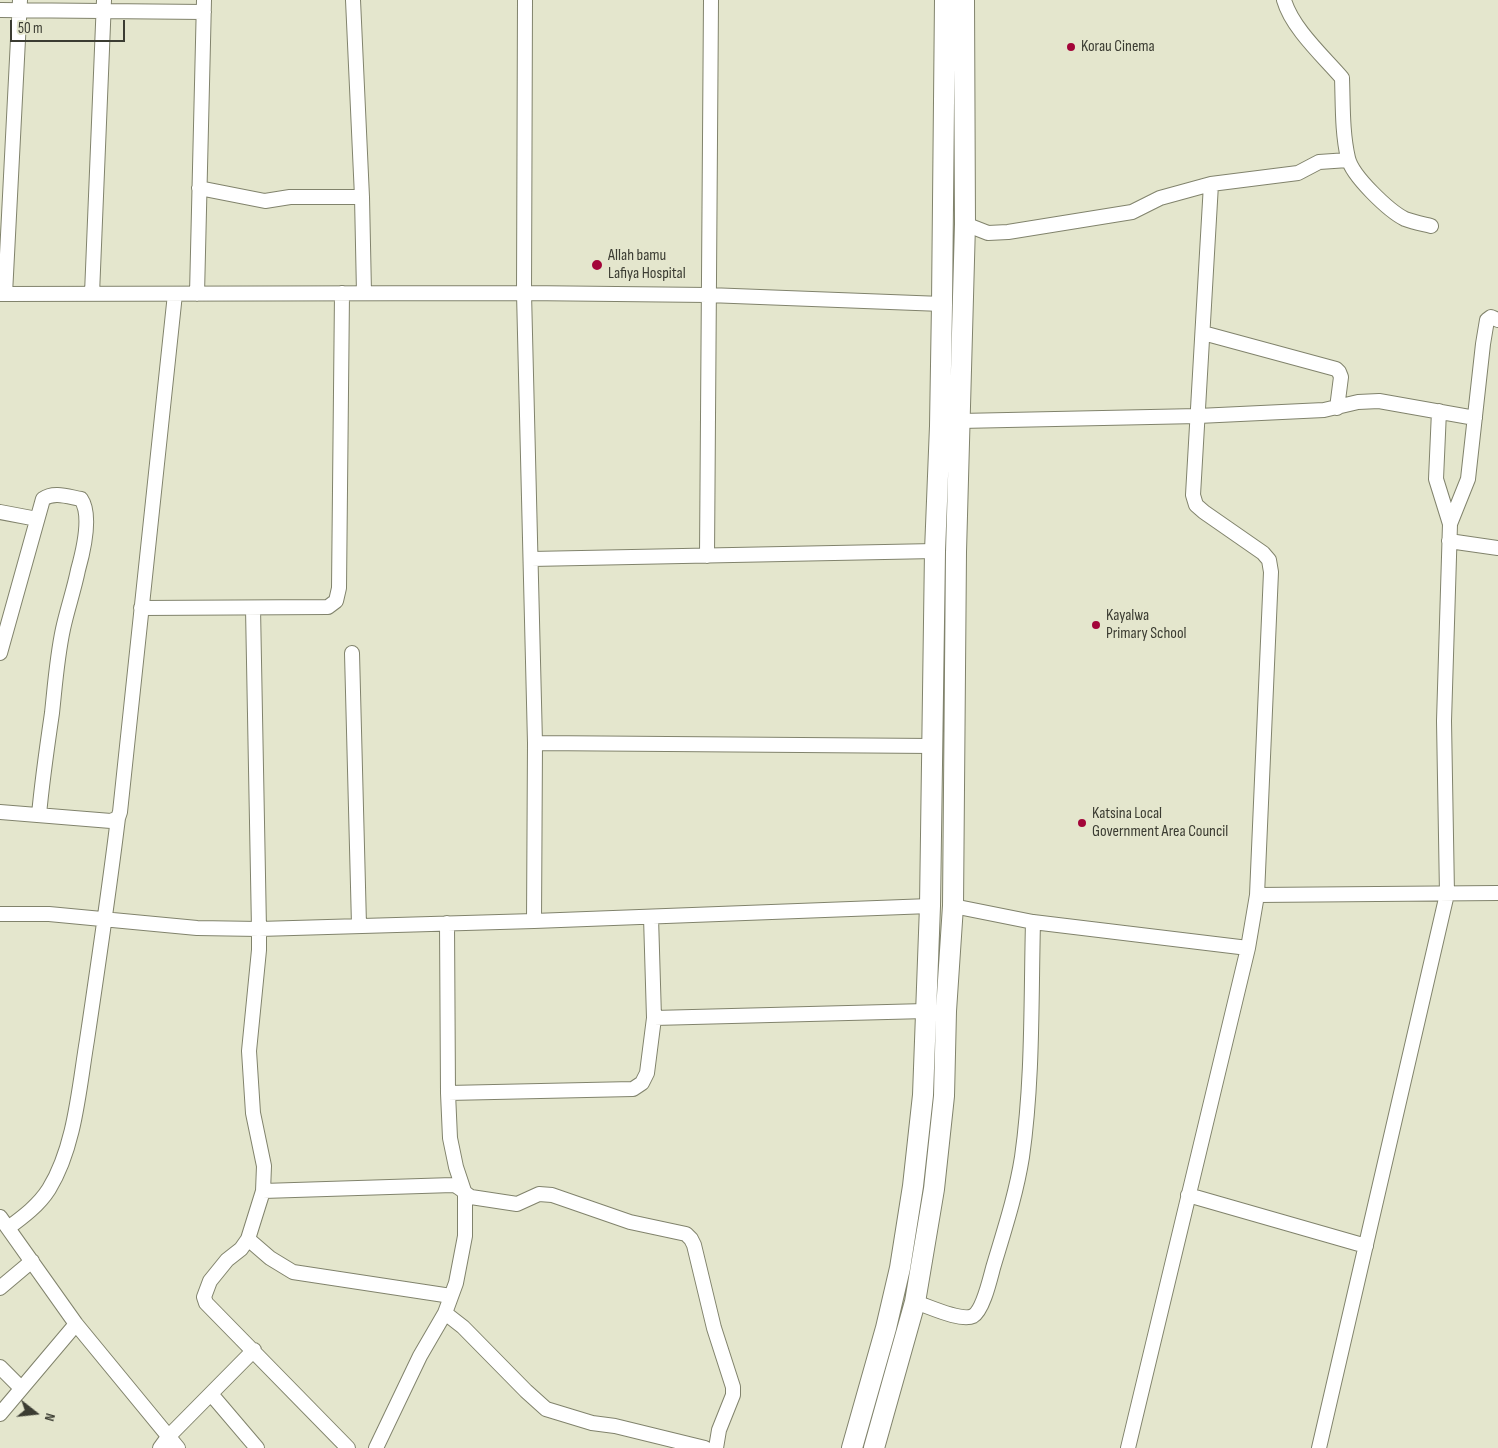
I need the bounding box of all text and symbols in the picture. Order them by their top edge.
scale bar [12,10,128,42]
text: 50 m [18,19,43,38]
place label: Korau Cinema [1081,37,1155,57]
marker: Korau Cinema [1065,41,1077,53]
place label: Allah bamu Lafiya Hospital [608,246,686,284]
marker: Allah bamu Lafiya Hospital [590,258,604,272]
place label: Kayalwa Primary School [1106,606,1187,644]
marker: Kayalwa Primary School [1090,619,1102,631]
place label: Katsina Local Government Area Council [1092,804,1228,842]
marker: Katsina Local Government Area Council [1076,817,1088,829]
north arrow [10,1388,60,1438]
text: N [41,1411,59,1423]

